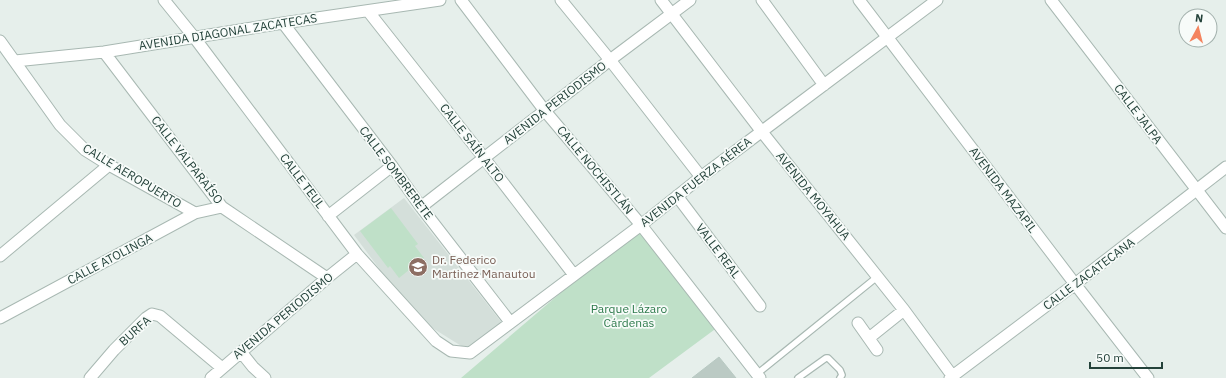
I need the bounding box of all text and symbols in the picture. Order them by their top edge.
north arrow [1178,8,1218,48]
street label: AVENIDA DIAGONAL ZACATECAS [138,10,318,53]
text: N [1194,11,1204,26]
street label: AVENIDA PERIODISMO [500,58,609,147]
street label: CALLE JALPA [1111,81,1166,147]
street label: CALLE SAÍN ALTO [437,100,508,185]
street label: CALLE VALPARAÍSO [148,113,226,207]
street label: CALLE NOCHISTLÁN [554,122,637,217]
street label: CALLE SOMBRERETE [356,123,436,222]
street label: AVENIDA FUERZA AÉREA [637,133,755,230]
street label: CALLE AEROPUERTO [80,140,184,211]
street label: AVENIDA MAZAPIL [966,144,1041,236]
street label: AVENIDA MOYAHUA [773,148,854,243]
street label: CALLE TEUL [277,150,328,211]
street label: VALLE REAL [693,220,744,281]
street label: CALLE ATOLINGA [65,230,155,287]
street label: CALLE ZACATECANA [1040,234,1138,313]
place label: Dr. Federico Martinez Manautou [432,252,535,281]
school or university icon: Dr. Federico Martinez Manautou [407,256,429,278]
street label: AVENIDA PERIODISMO [229,269,336,362]
park label: Parque Lázaro Cárdenas [591,301,668,330]
street label: BURFA [116,312,154,349]
scale bar [1090,344,1162,370]
text: 50 m [1096,350,1124,365]

